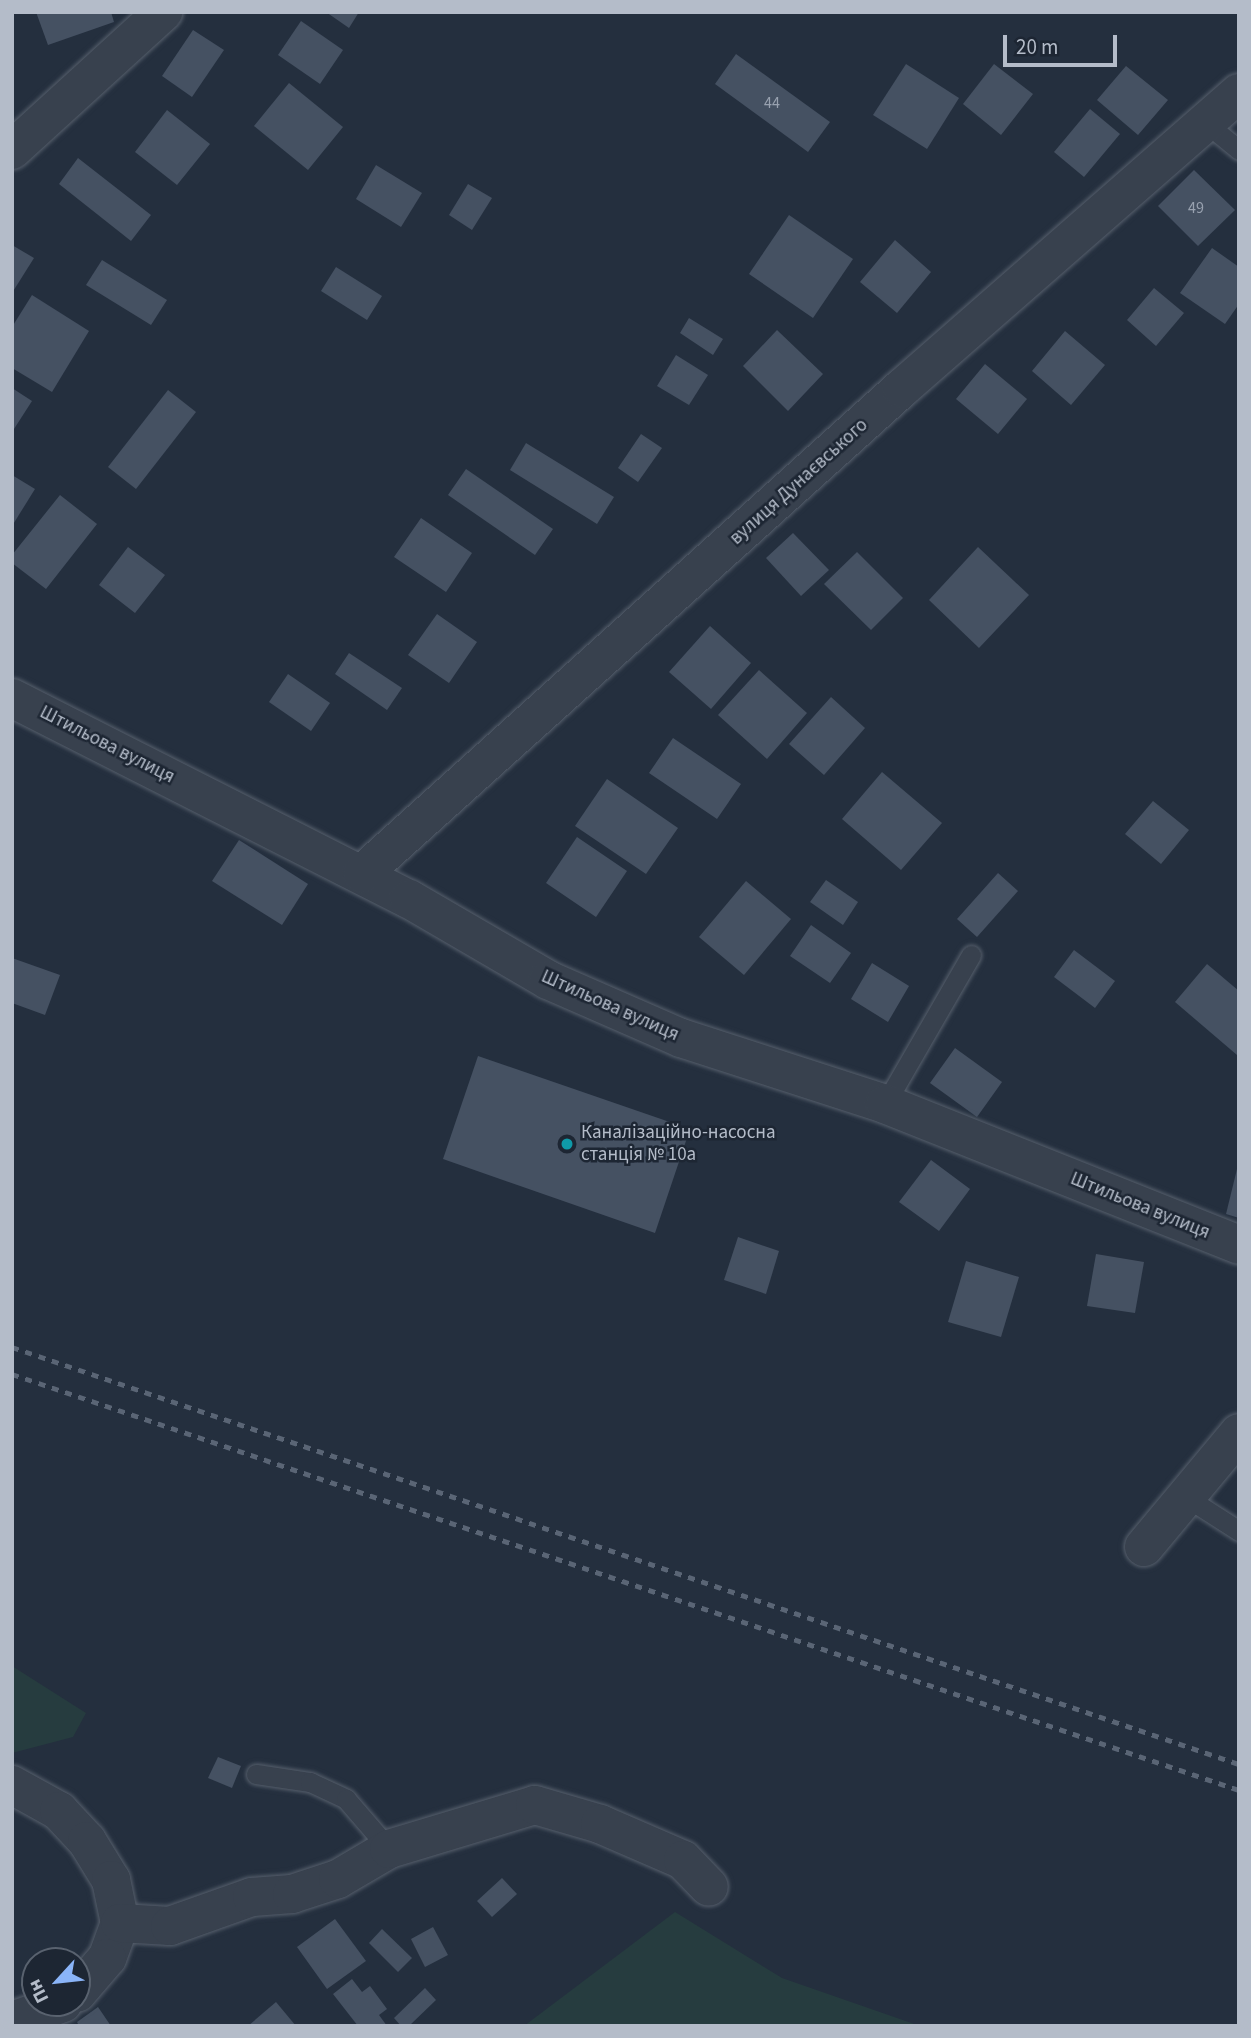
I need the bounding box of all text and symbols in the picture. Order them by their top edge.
scale bar [1006,21,1120,65]
text: 20 m [1016,32,1058,62]
house number: 44 [764,93,780,113]
house number: 49 [1188,198,1204,218]
street label: вулиця Дунаєвського [725,414,873,550]
street label: Штильова вулиця [36,701,178,789]
street label: Штильова вулиця [538,965,682,1047]
place label: Каналізаційно-насосна станція № 10а [581,1122,776,1166]
marker: Каналізаційно-насосна станція № 10а [559,1136,575,1152]
street label: Штильова вулиця [1067,1168,1213,1244]
north arrow [21,1947,91,2017]
text: Пн [21,1974,56,2008]

